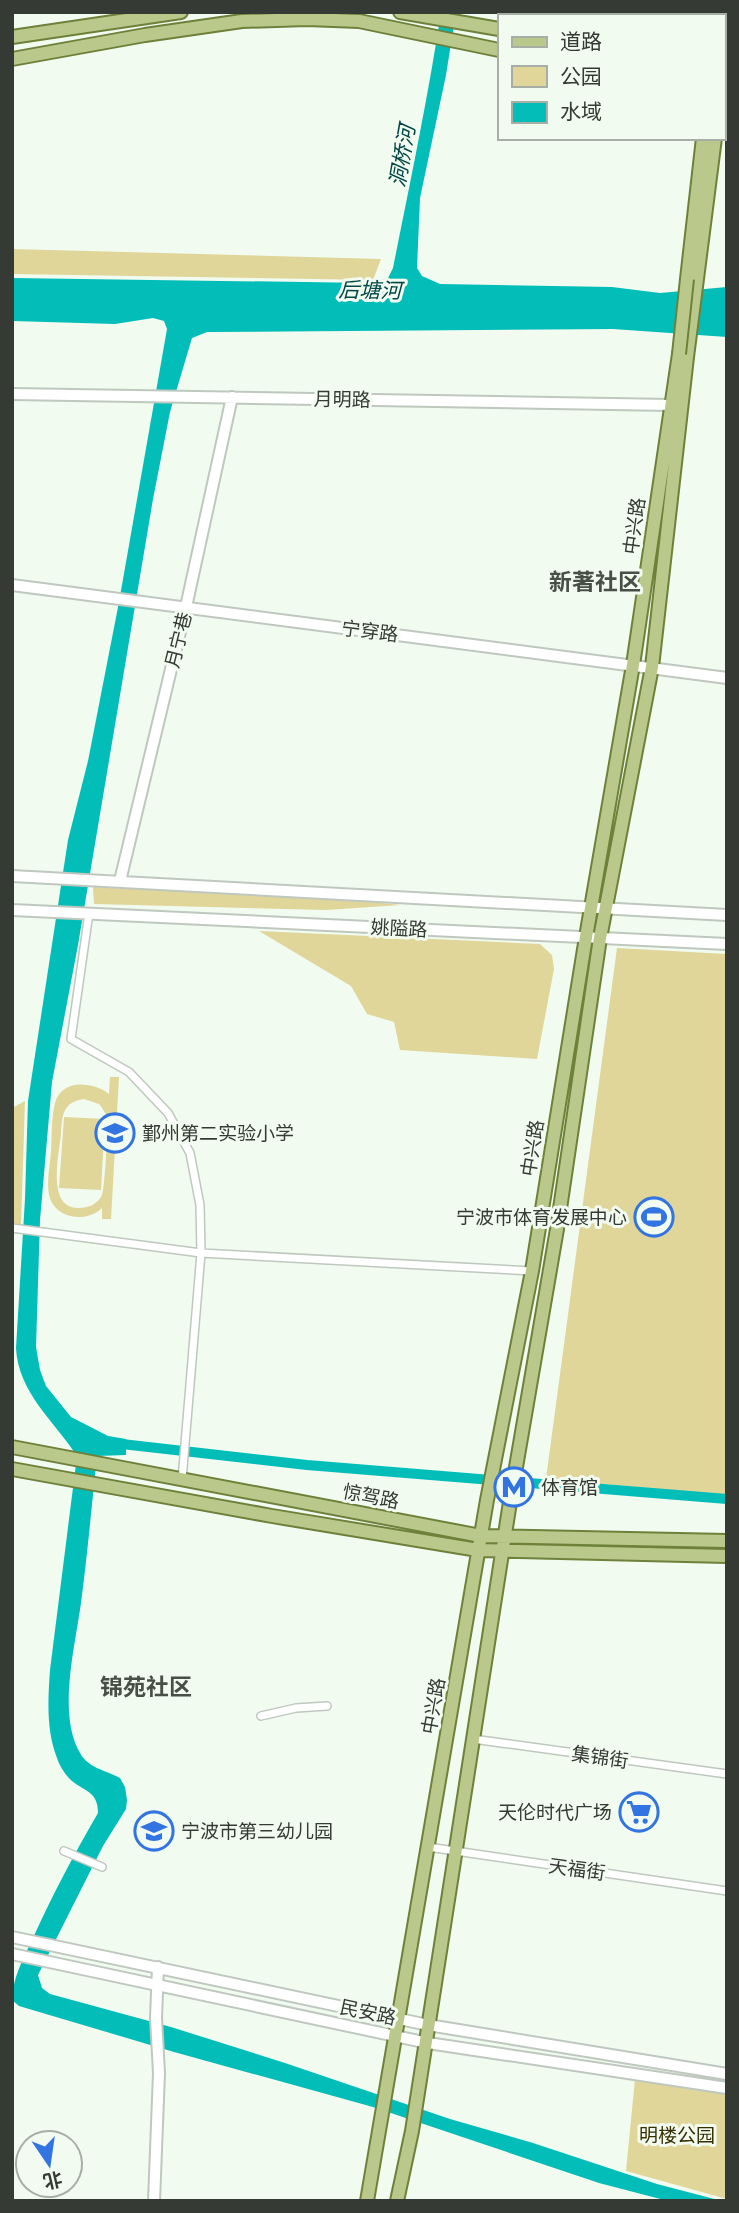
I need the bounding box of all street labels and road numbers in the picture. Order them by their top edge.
street label: 月明路 [313,388,371,410]
street label: 中兴路 [619,496,649,556]
street label: 月宁巷 [160,610,196,670]
street label: 宁穿路 [340,617,400,645]
street label: 姚隘路 [370,916,428,940]
street label: 中兴路 [517,1118,547,1178]
street label: 惊驾路 [341,1480,401,1512]
street label: 中兴路 [417,1676,449,1736]
street label: 集锦街 [570,1742,630,1772]
street label: 天福街 [547,1854,607,1884]
street label: 民安路 [338,1995,398,2029]

